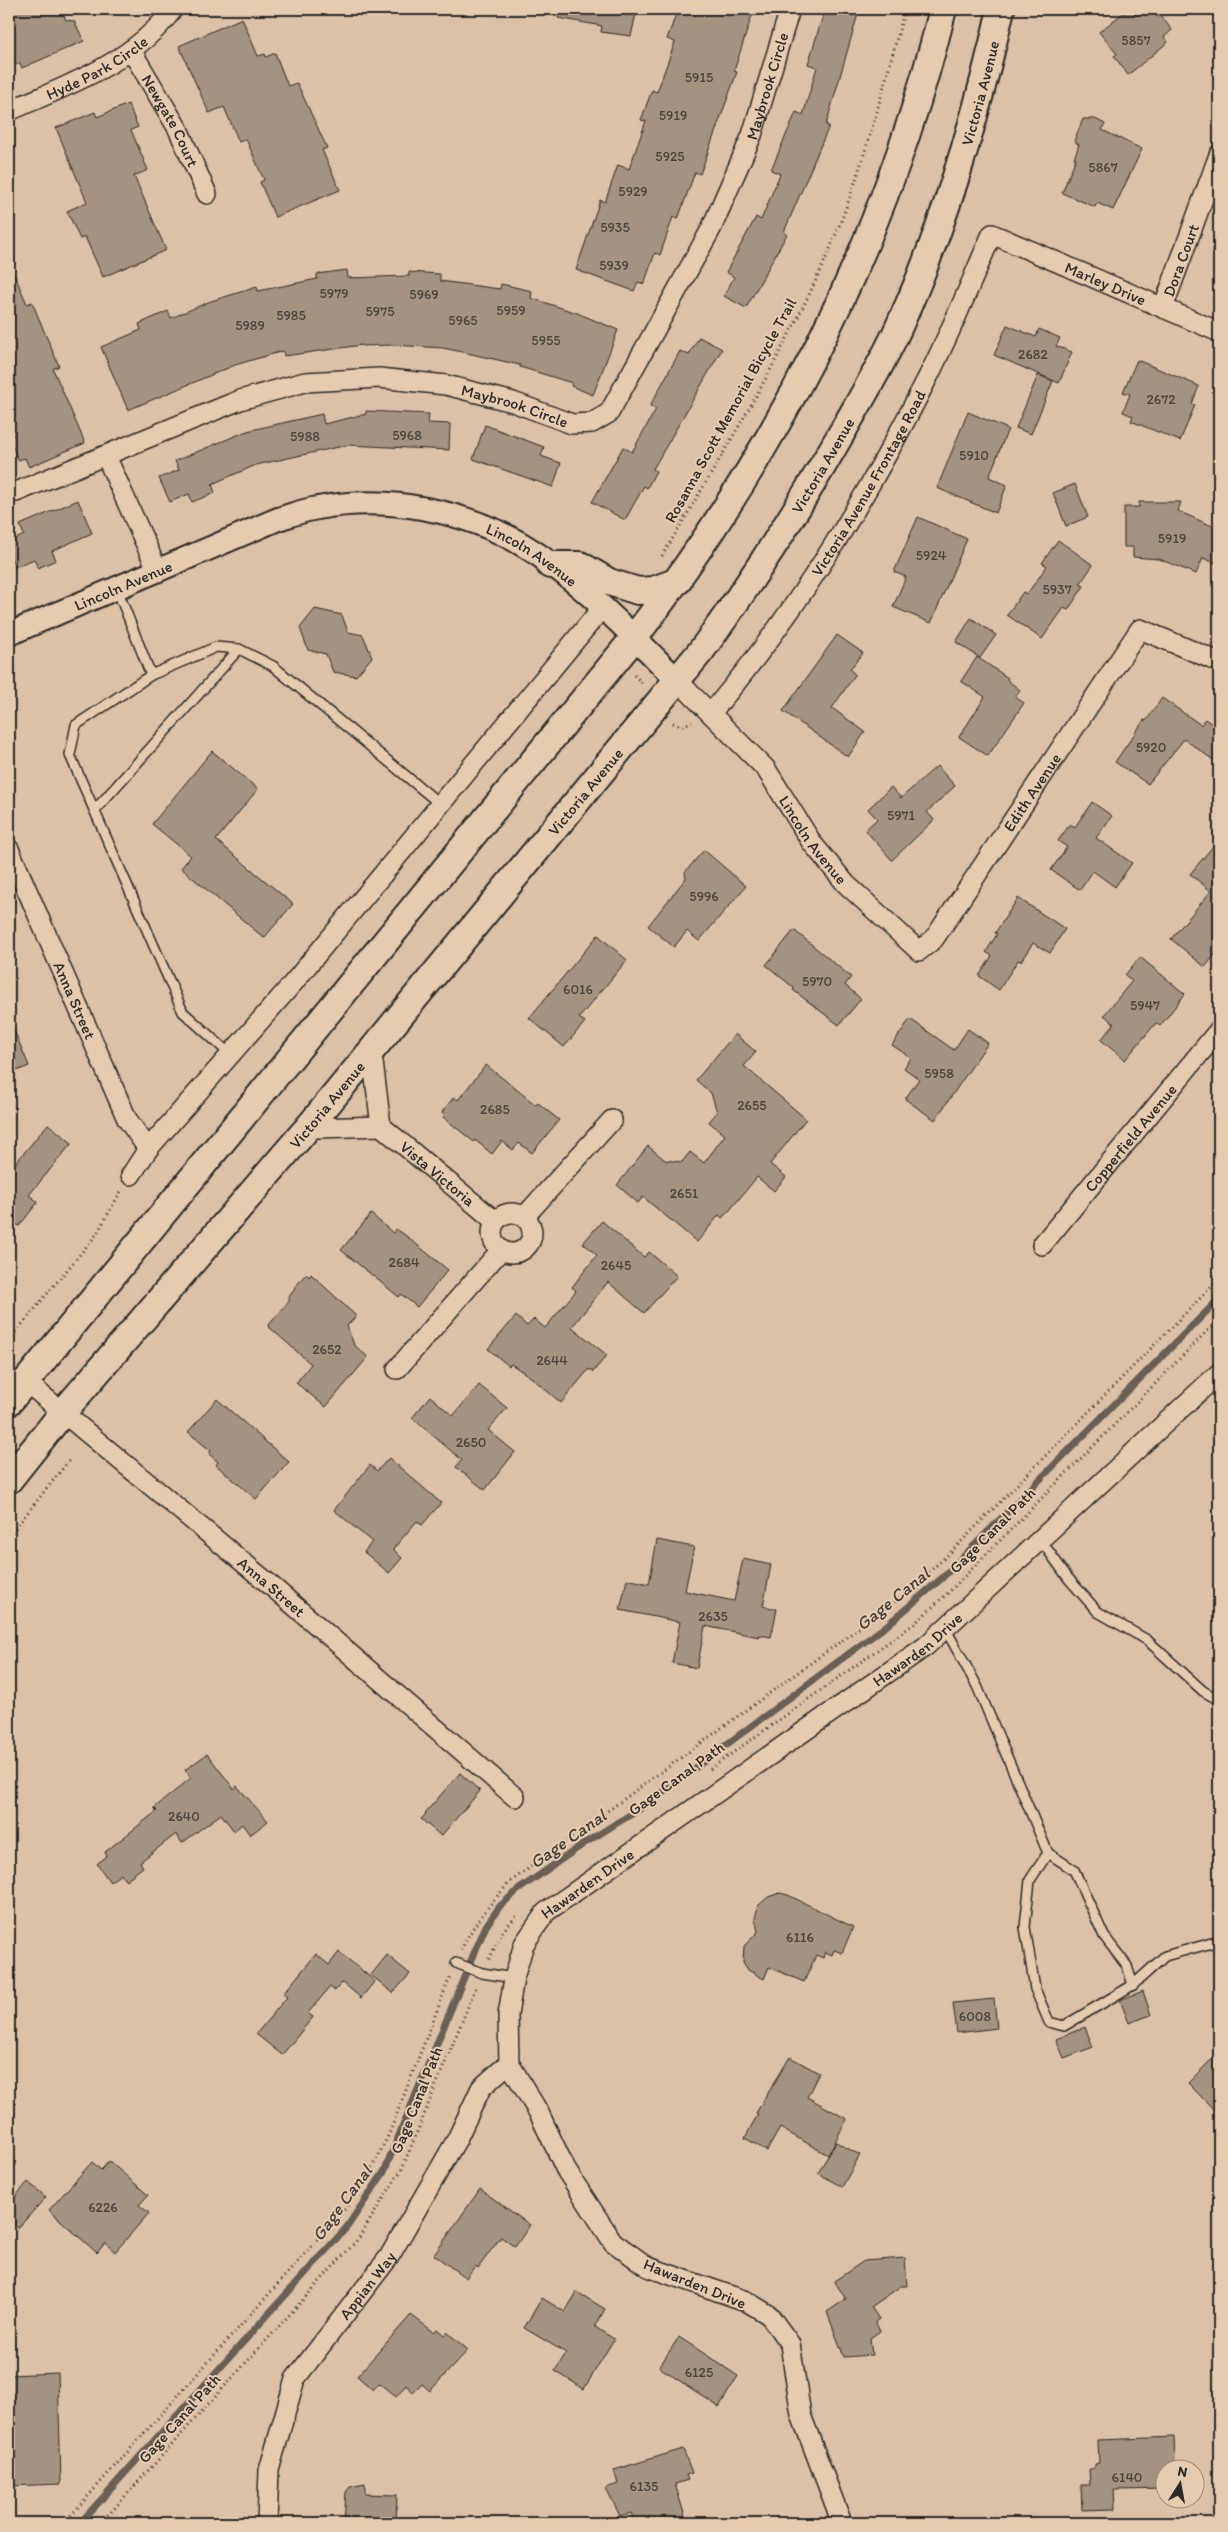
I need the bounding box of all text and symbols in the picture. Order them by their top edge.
street label: Maybrook Circle [742,30,792,142]
street label: Hyde Park Circle [43,32,152,104]
house number: 5857 [1121,32,1151,49]
street label: Victoria Avenue [957,39,1003,148]
house number: 5915 [685,69,713,86]
street label: Newgate Court [138,71,203,170]
house number: 5919 [659,107,687,124]
house number: 5925 [655,148,685,165]
house number: 5867 [1088,159,1118,176]
house number: 5929 [618,183,648,200]
house number: 5935 [600,219,630,236]
street label: Dora Court [1159,221,1203,299]
house number: 5939 [599,257,629,274]
street label: Marley Drive [1062,258,1149,309]
house number: 5979 [320,285,348,302]
house number: 5969 [409,286,439,303]
street label: Rosanna Scott Memorial Bicycle Trail [661,294,801,526]
house number: 5959 [496,302,526,319]
house number: 5975 [366,303,394,320]
house number: 5985 [276,307,306,324]
house number: 5965 [448,312,478,329]
house number: 5989 [235,317,265,334]
house number: 5955 [531,332,561,349]
house number: 2682 [1018,346,1049,363]
street label: Maybrook Circle [459,380,571,432]
street label: Victoria Avenue Frontage Road [807,387,930,580]
house number: 2672 [1146,391,1176,408]
street label: Victoria Avenue [787,414,858,517]
house number: 5968 [392,427,422,444]
house number: 5988 [290,428,320,445]
house number: 5910 [959,447,989,464]
street label: Lincoln Avenue [483,519,581,591]
house number: 5919 [1158,530,1186,547]
house number: 5924 [916,547,947,564]
street label: Lincoln Avenue [71,556,175,615]
house number: 5937 [1042,581,1072,598]
house number: 5920 [1136,739,1166,756]
street label: Victoria Avenue [544,744,627,839]
street label: Edith Avenue [999,749,1065,835]
street label: Lincoln Avenue [775,792,851,888]
house number: 5971 [887,807,916,824]
house number: 5996 [689,888,719,905]
street label: Anna Street [49,959,100,1042]
house number: 5970 [802,973,832,990]
house number: 6016 [563,981,593,998]
house number: 5947 [1130,997,1160,1014]
street label: Victoria Avenue [285,1057,369,1152]
house number: 5958 [924,1065,954,1082]
street label: Copperfield Avenue [1081,1080,1181,1196]
house number: 2655 [737,1097,767,1114]
house number: 2685 [480,1101,510,1118]
street label: Vista Victoria [396,1137,479,1211]
house number: 2651 [670,1185,699,1202]
house number: 2684 [389,1254,420,1271]
house number: 2645 [601,1257,631,1274]
house number: 2652 [312,1341,342,1358]
house number: 2644 [536,1352,568,1369]
house number: 2650 [456,1434,486,1451]
street label: Gage Canal Path [945,1483,1039,1577]
street label: Anna Street [234,1553,309,1621]
water label: Gage Canal [852,1561,936,1635]
house number: 2635 [698,1608,728,1625]
street label: Hawarden Drive [869,1608,966,1691]
street label: Gage Canal Path [625,1737,728,1820]
water label: Gage Canal [525,1803,612,1873]
house number: 2640 [168,1808,200,1825]
street label: Hawarden Drive [537,1845,637,1923]
house number: 6116 [786,1929,814,1946]
house number: 6008 [959,2008,991,2025]
street label: Gage Canal Path [386,2044,447,2157]
water label: Gage Canal [307,2159,378,2245]
house number: 6226 [88,2199,118,2216]
street label: Appian Way [335,2248,400,2323]
street label: Hawarden Drive [641,2254,749,2313]
house number: 6125 [685,2364,713,2381]
street label: Gage Canal Path [134,2370,225,2467]
north arrow [1156,2460,1206,2510]
text: N [1176,2462,1189,2481]
house number: 6140 [1112,2469,1142,2486]
house number: 6135 [630,2478,658,2495]

